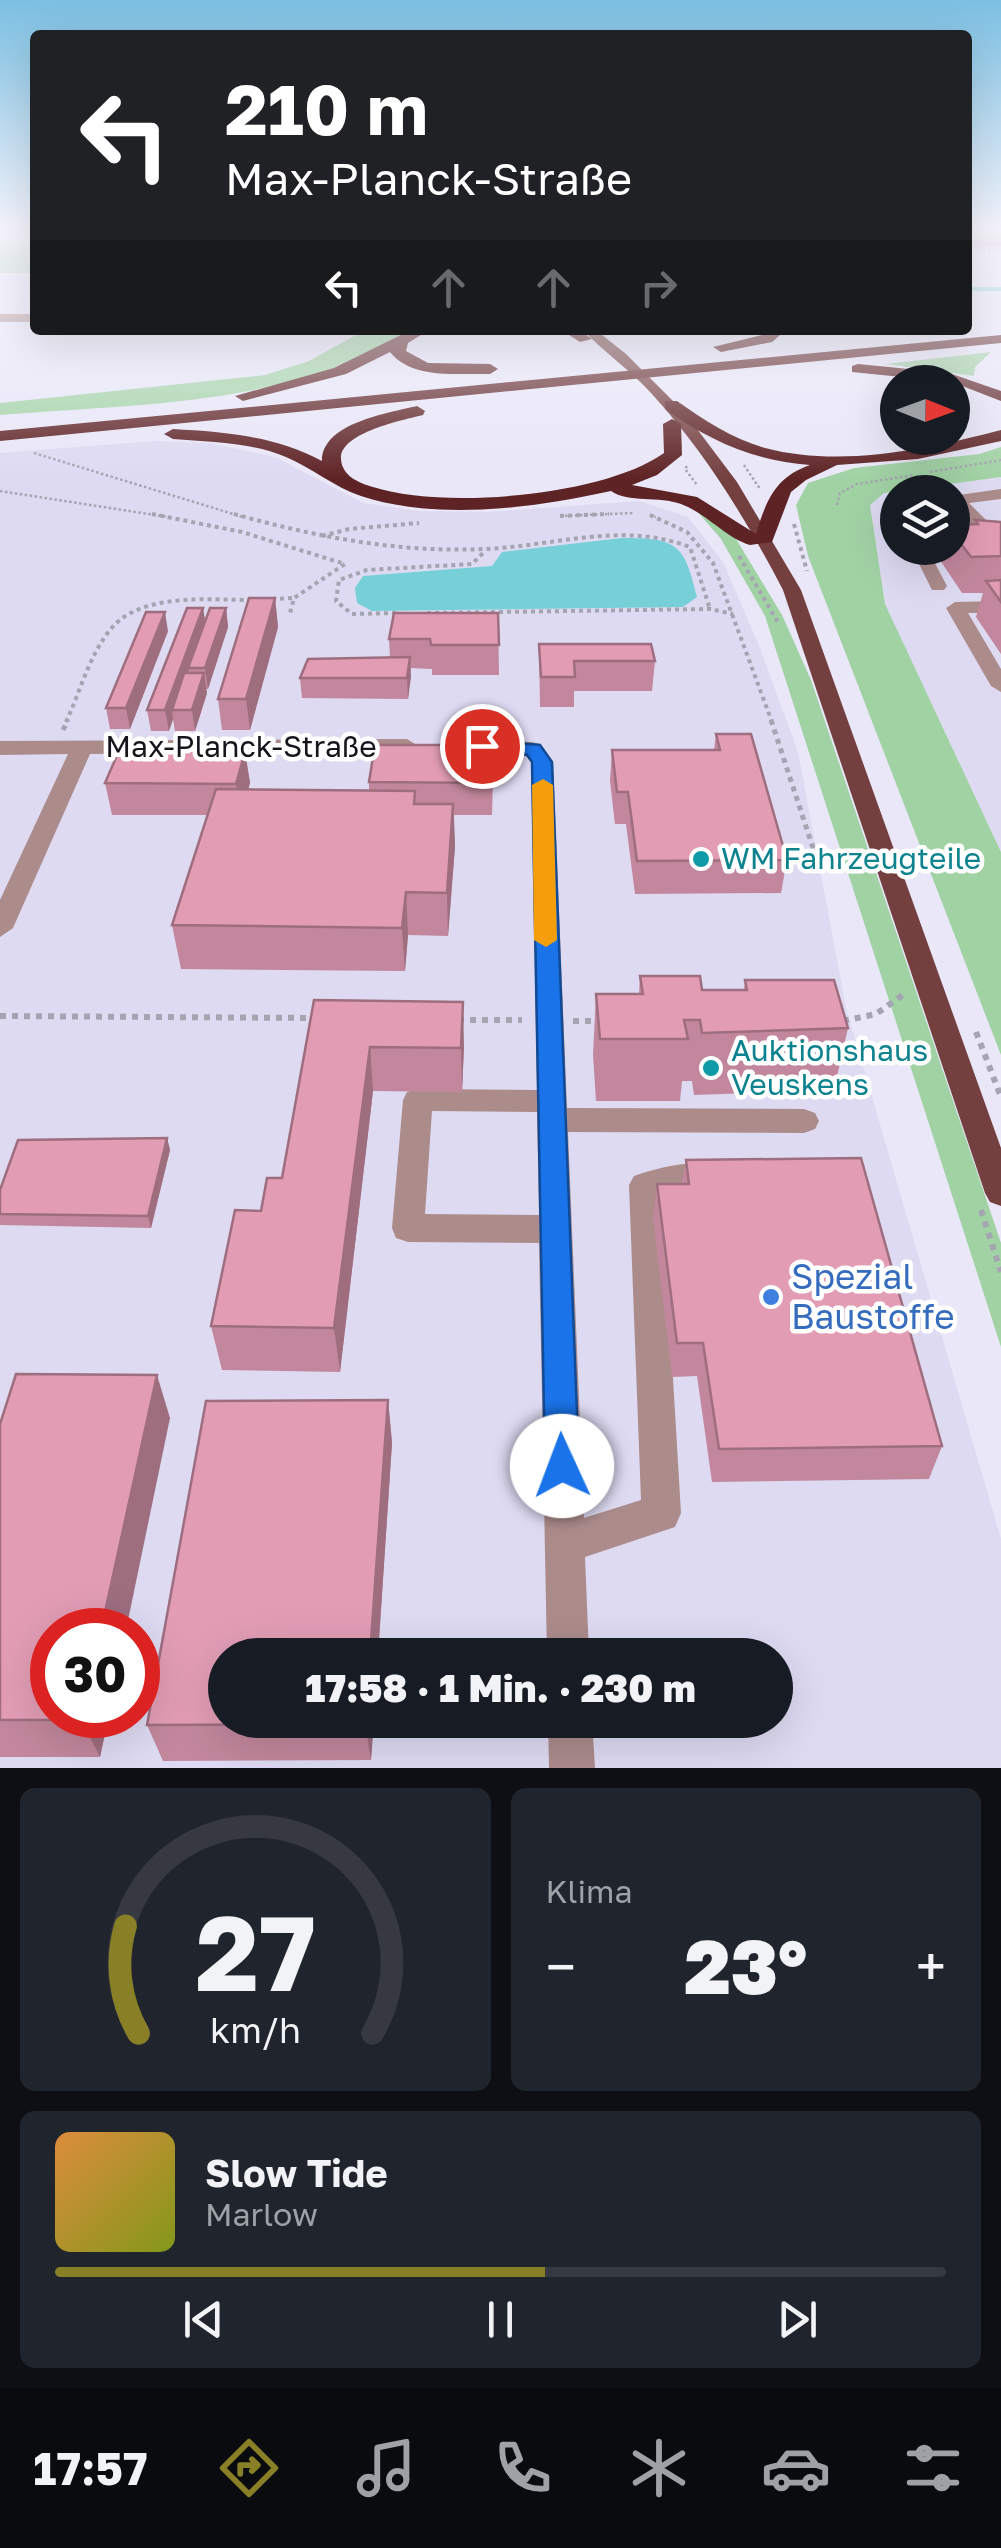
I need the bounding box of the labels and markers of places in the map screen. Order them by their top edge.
pin [440,704,525,789]
place label: WM Fahrzeugteile [721,840,981,876]
marker: WM Fahrzeugteile [690,848,712,870]
place label: Auktionshaus Veuskens [731,1032,928,1102]
marker: Auktionshaus Veuskens [700,1057,722,1079]
place label: Spezial Baustoffe [791,1255,954,1337]
marker: Spezial Baustoffe [760,1286,782,1308]

